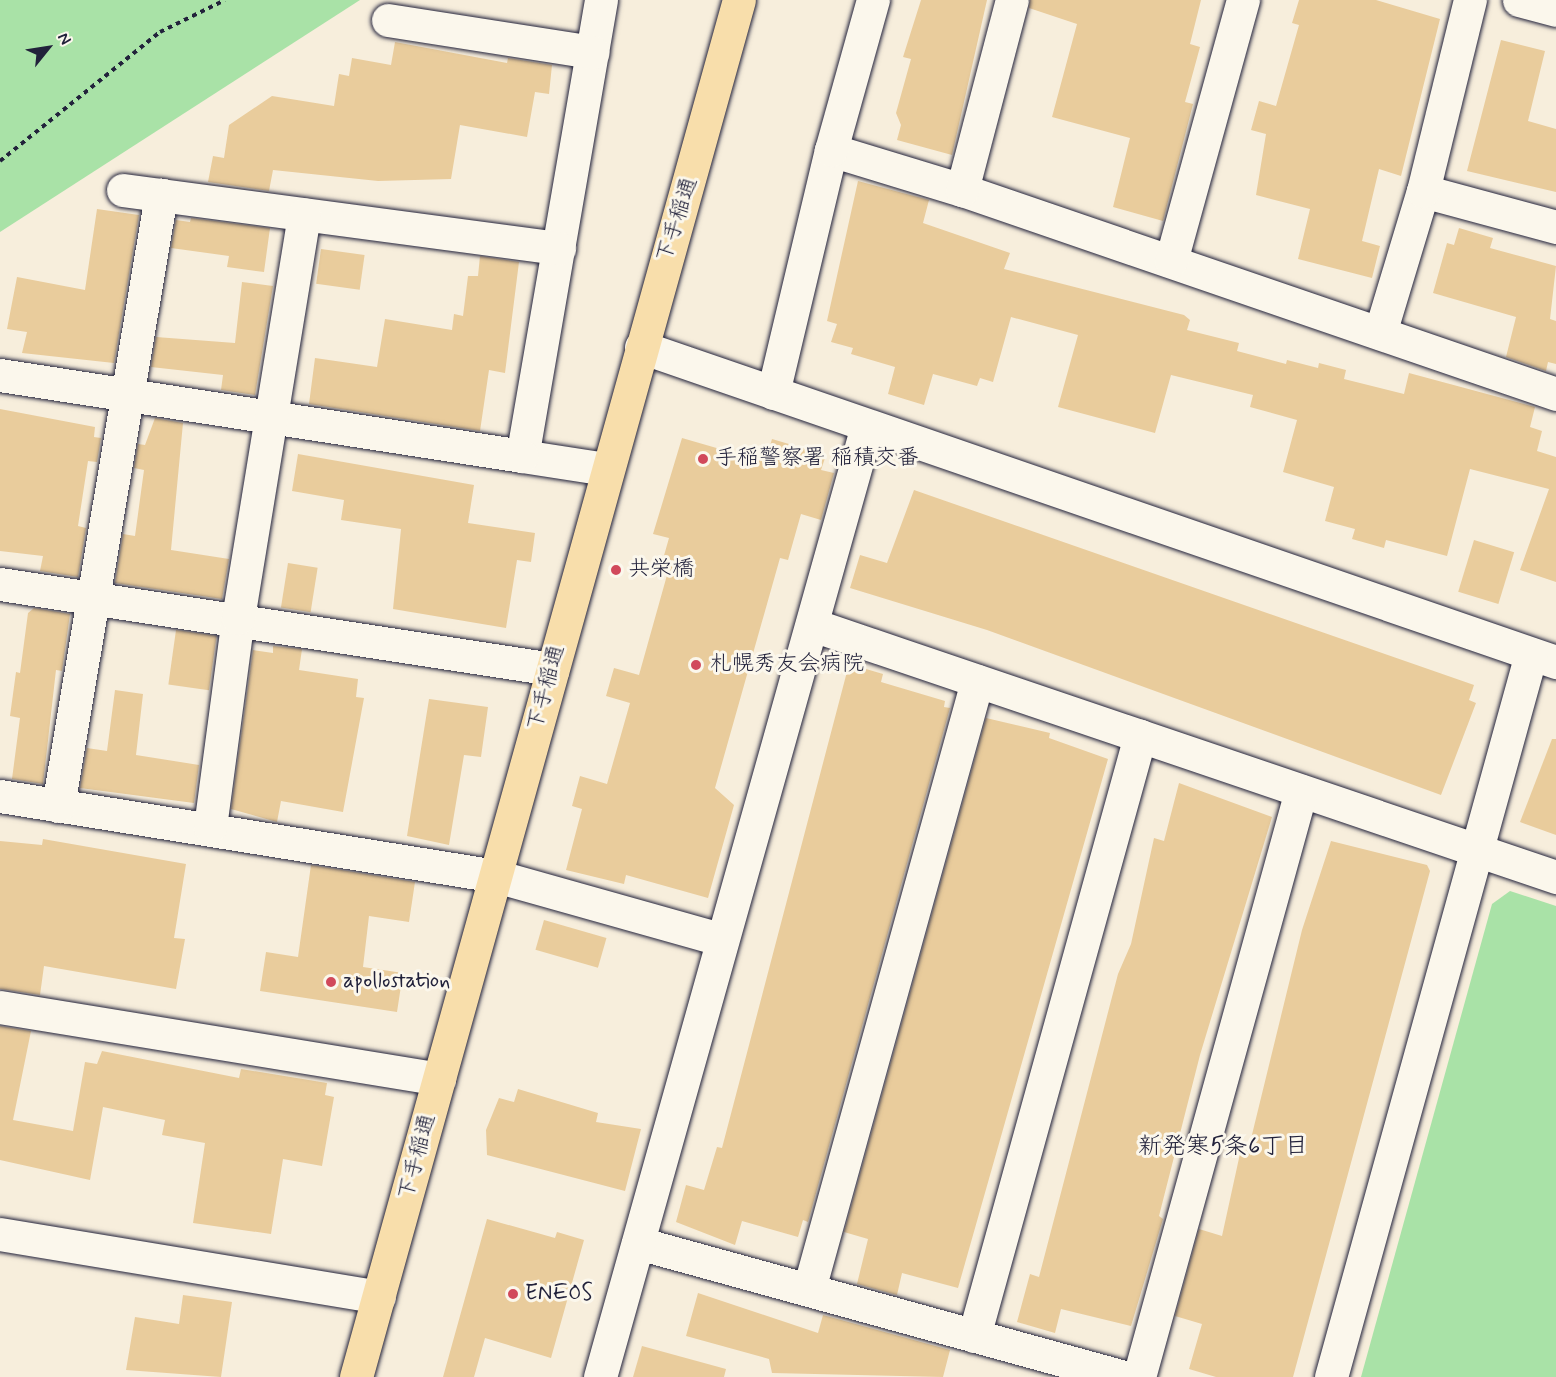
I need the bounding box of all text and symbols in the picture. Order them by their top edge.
north arrow [18,18,78,78]
text: N [52,29,76,49]
street label: 下手稲通 [652,174,704,266]
place label: 手稲警察署 稲積交番 [715,446,919,472]
marker: 手稲警察署 稲積交番 [696,452,710,466]
place label: 共栄橋 [628,557,694,583]
marker: 共栄橋 [609,563,623,577]
street label: 下手稲通 [523,642,571,734]
place label: 札幌秀友会病院 [710,652,864,678]
marker: 札幌秀友会病院 [687,656,705,674]
place label: apollostation [343,969,450,995]
marker: apollostation [324,975,338,989]
street label: 下手稲通 [394,1111,442,1203]
district label: 新発寒5条6丁目 [1138,1133,1308,1161]
place label: ENEOS [525,1281,593,1307]
marker: ENEOS [506,1287,520,1301]

